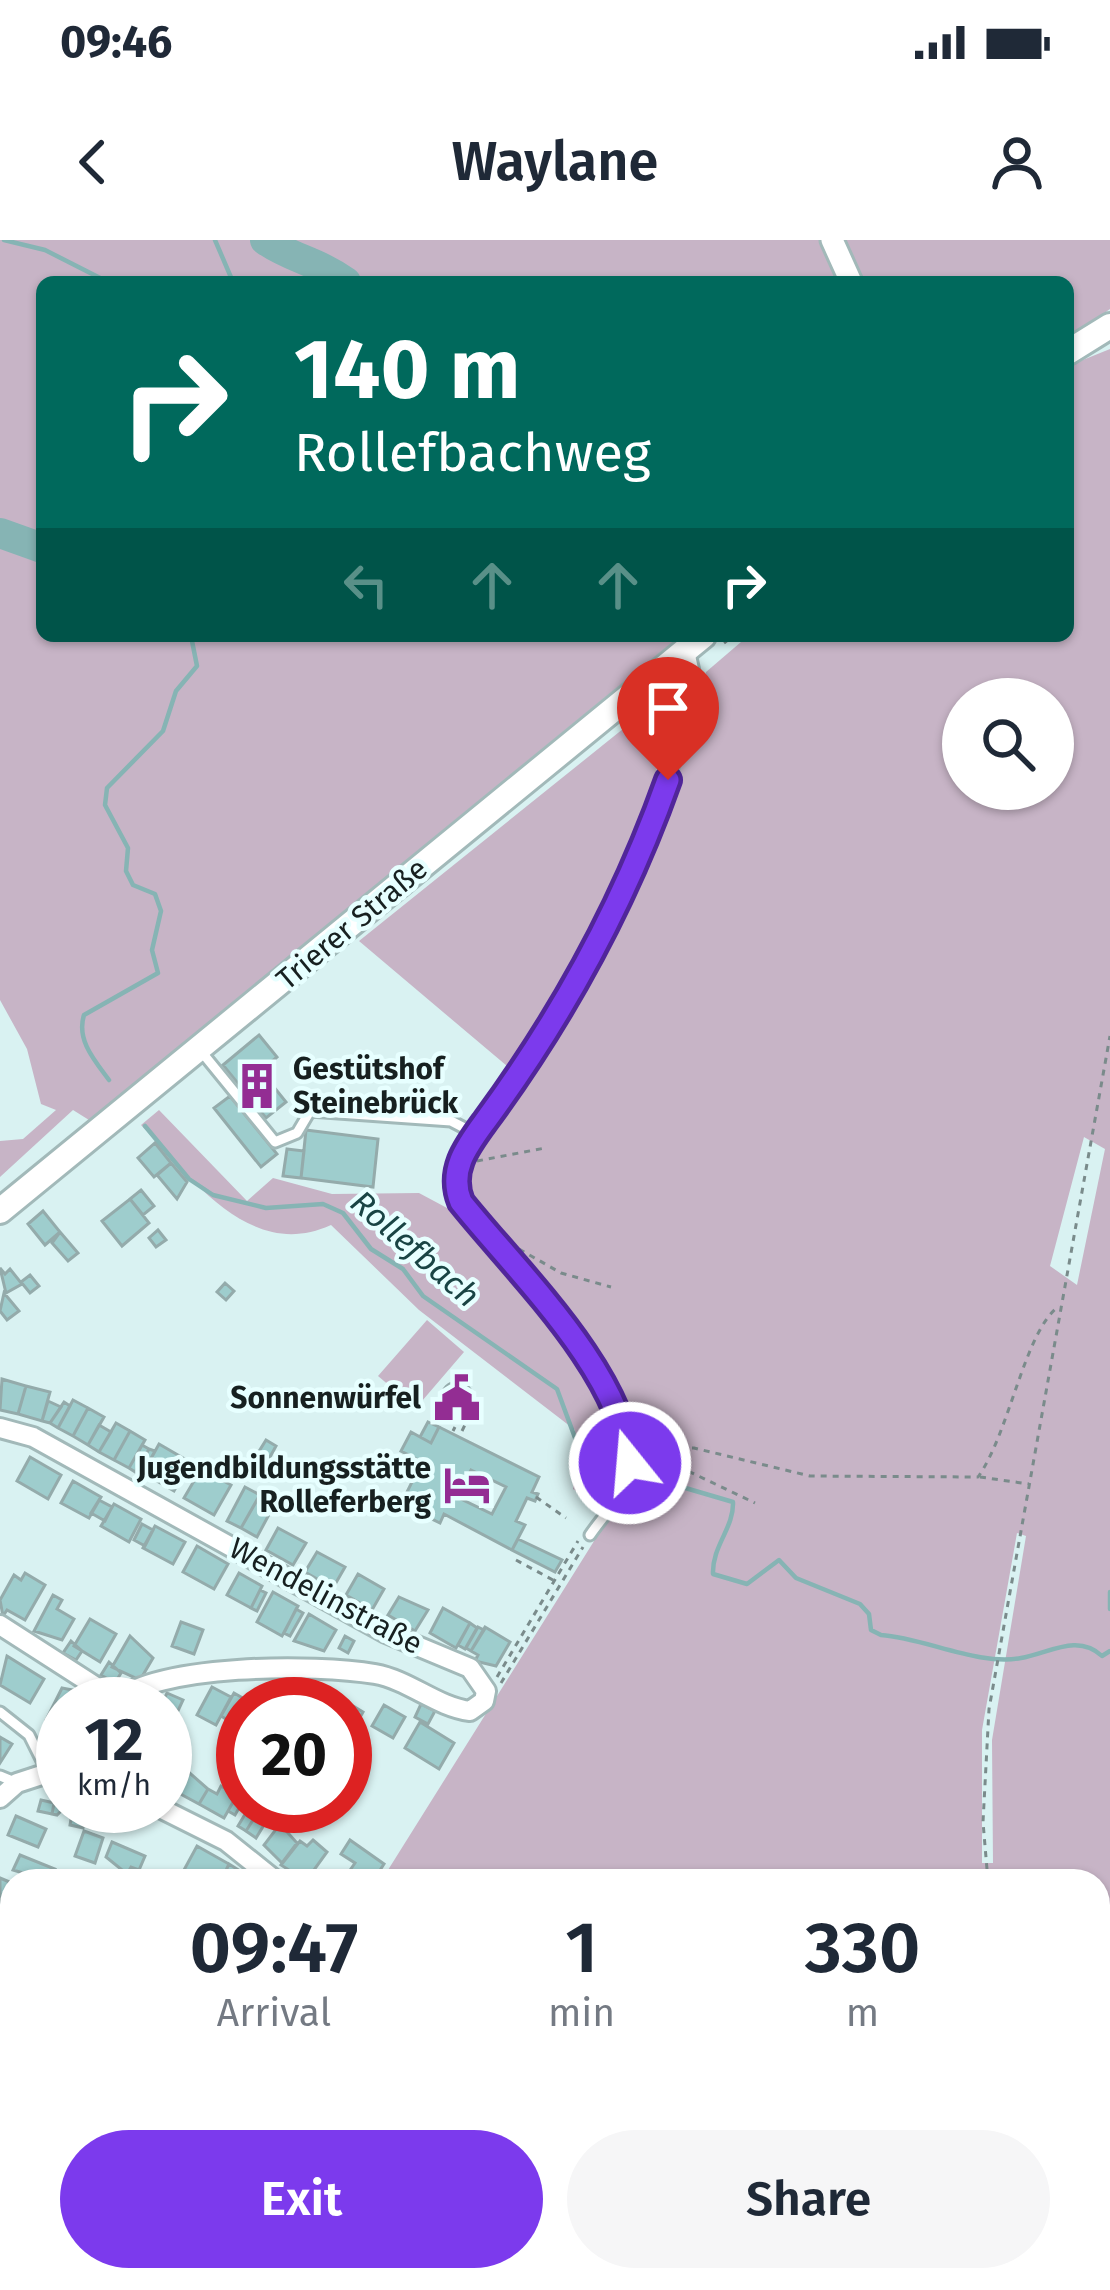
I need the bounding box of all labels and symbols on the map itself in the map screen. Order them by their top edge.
pin [617,657,719,780]
street label: Trierer Straße [269,851,435,997]
place label: Gestütshof Steinebrück [293,1051,459,1121]
building icon: Gestütshof Steinebrück [232,1061,282,1111]
water label: Rollefbach [342,1182,488,1316]
public building icon: Sonnenwürfel [432,1373,482,1423]
place label: Sonnenwürfel [230,1380,421,1416]
position arrow [567,1400,693,1526]
place label: Jugendbildungsstätte Rolleferberg [136,1450,431,1520]
hotel icon: Jugendbildungsstätte Rolleferberg [442,1460,492,1510]
street label: Wendelinstraße [223,1530,429,1662]
speed limit sign: 20 [216,1677,372,1833]

